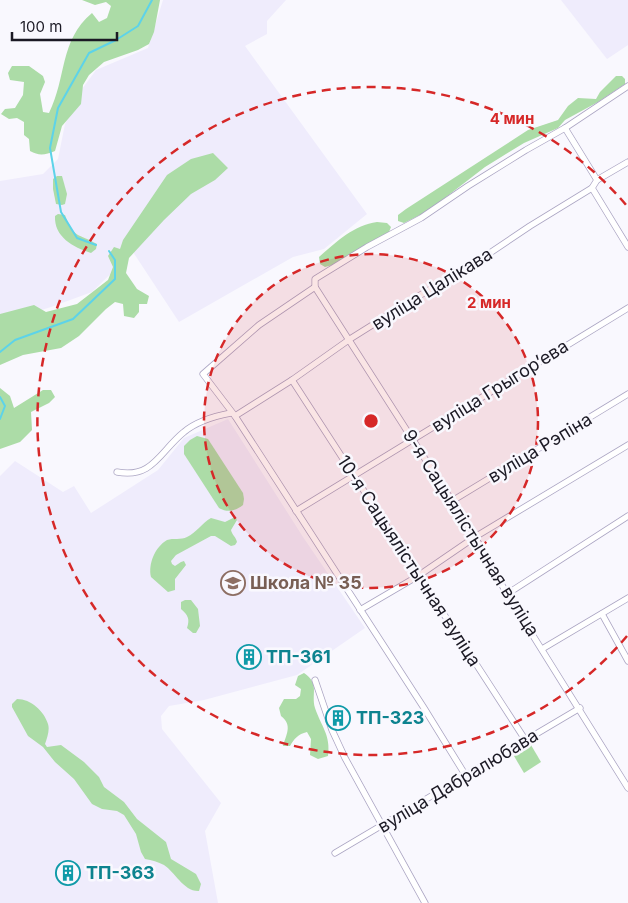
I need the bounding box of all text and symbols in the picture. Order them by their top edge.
scale bar [12,10,118,42]
text: 100 m [20,17,62,36]
text: 4 мин [490,109,534,128]
street label: вуліца Цалікава [368,243,496,334]
text: 2 мин [467,293,511,312]
street label: вуліца Грыгорʼева [428,335,572,436]
street label: вуліца Рэпіна [484,408,595,487]
centre of rings [362,412,380,430]
street label: 9-я Сацыялістычная вуліца [399,425,544,640]
street label: 10-я Сацыялістычная вуліца [333,451,486,670]
school or university icon: Школа № 35 [220,570,246,596]
place label: Школа № 35 [250,572,362,593]
building icon: ТП-361 [236,644,262,670]
place label: ТП-361 [266,646,331,667]
building icon: ТП-323 [325,705,351,731]
place label: ТП-323 [356,707,424,728]
street label: вуліца Дабралюбава [374,724,542,837]
building icon: ТП-363 [55,860,81,886]
place label: ТП-363 [86,862,155,883]

